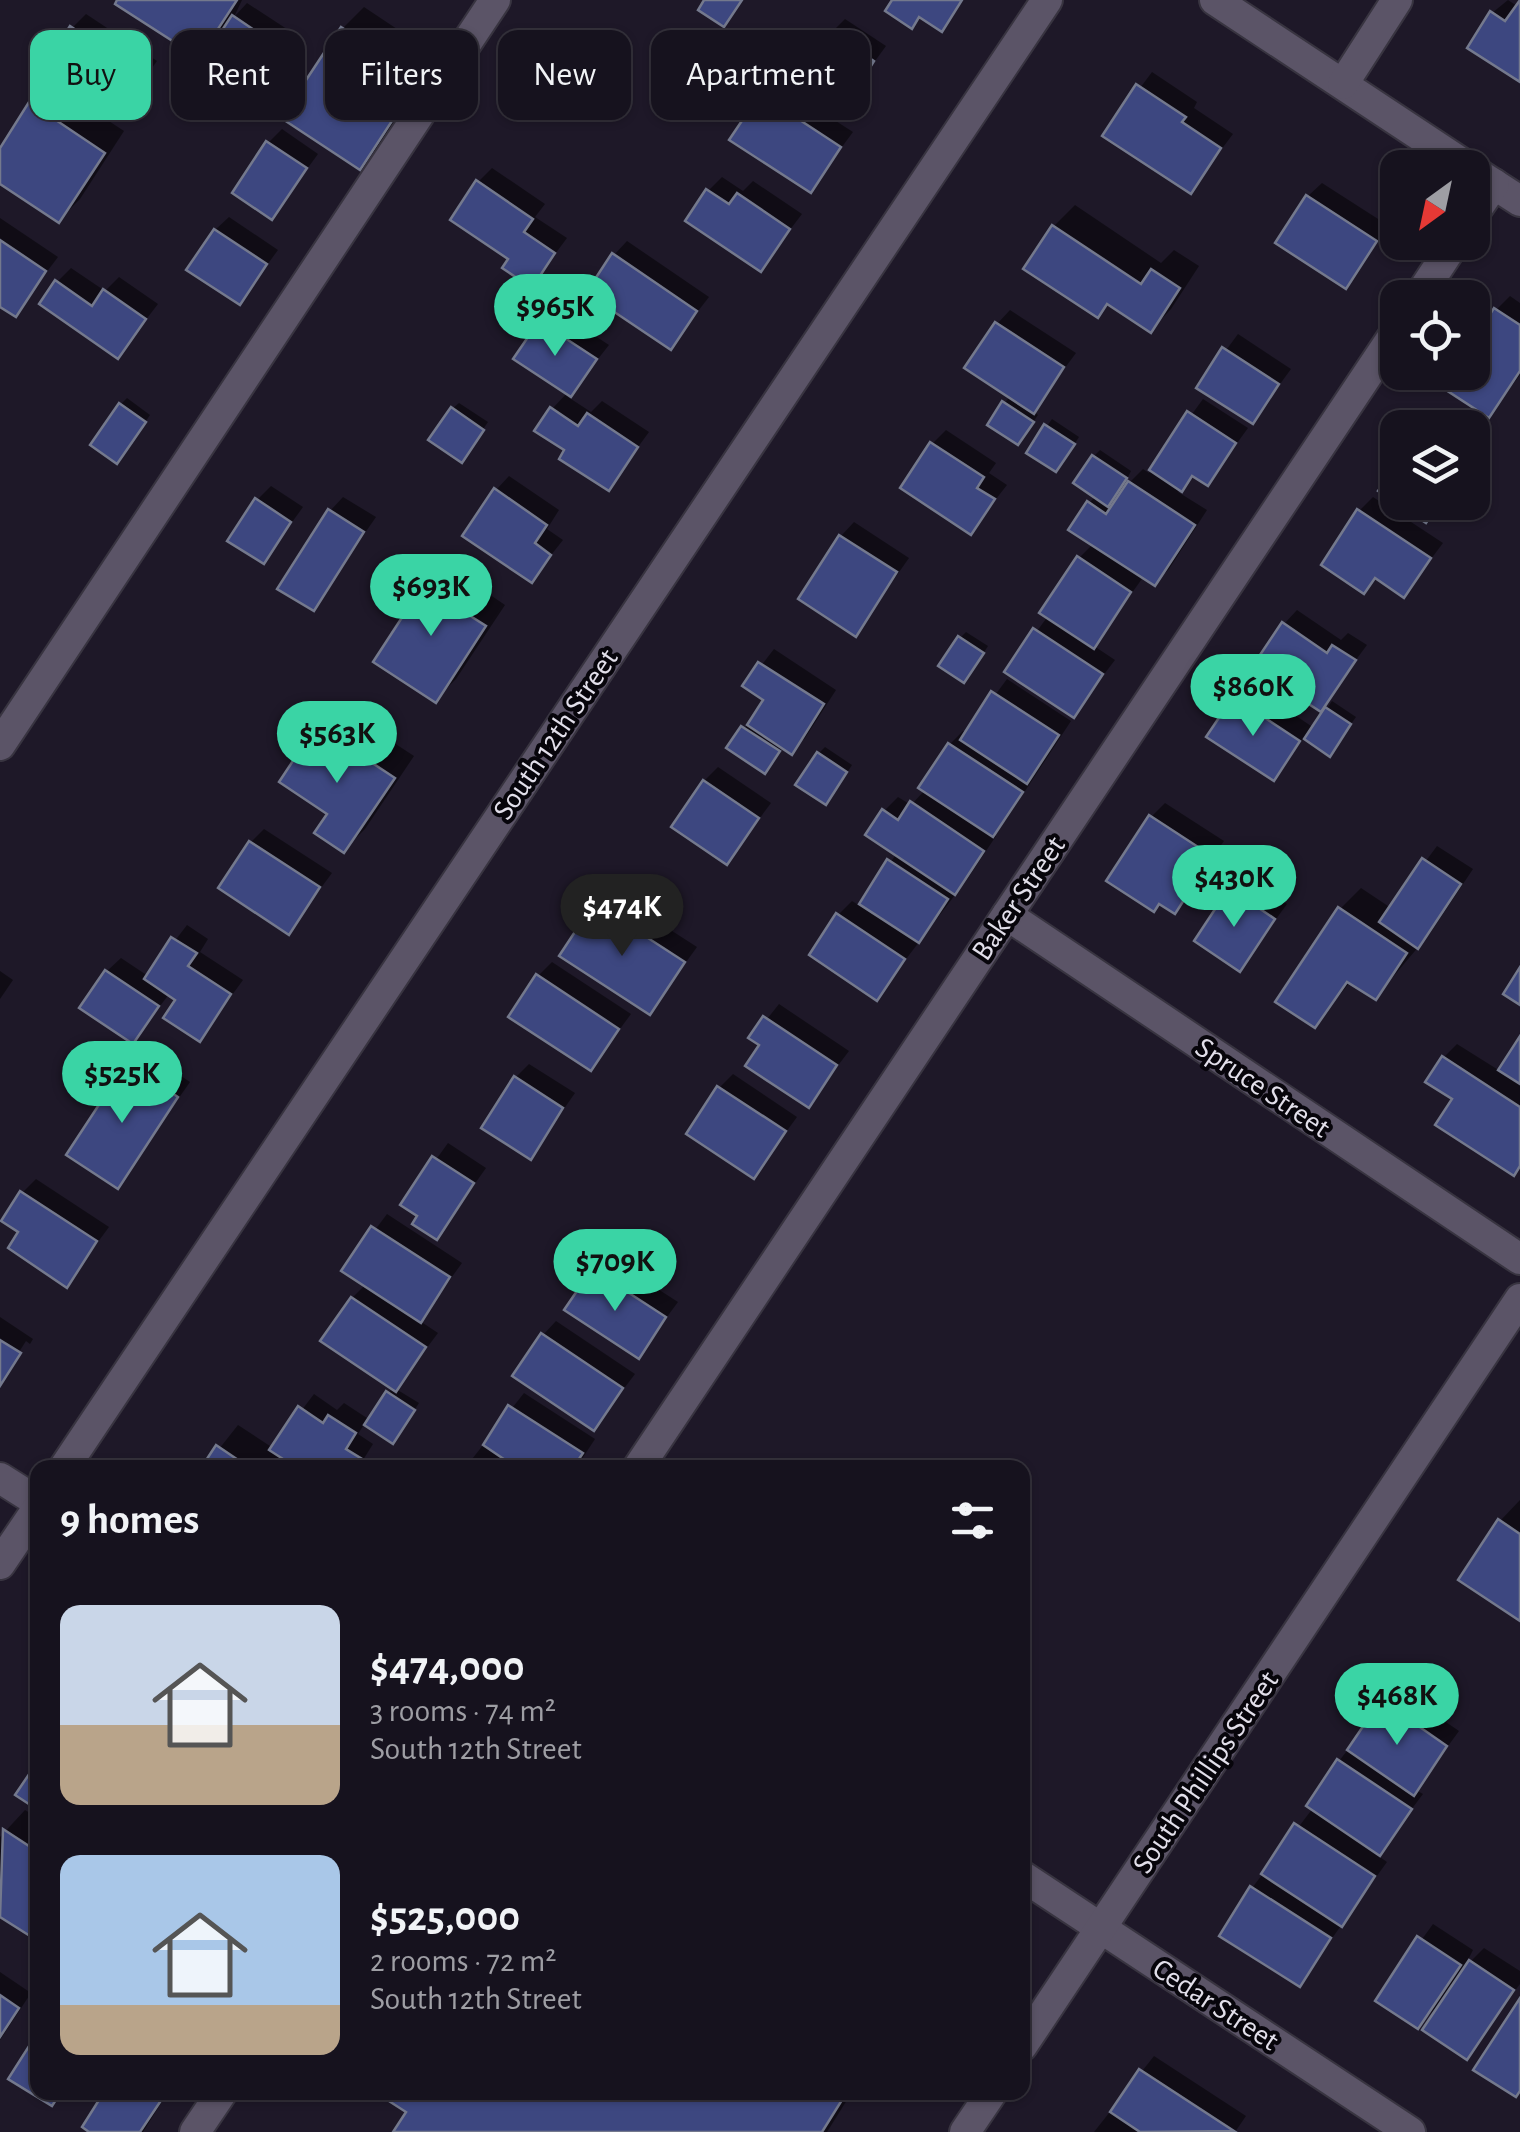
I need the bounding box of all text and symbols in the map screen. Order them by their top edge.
chip: Buy [30,30,151,120]
chip: Rent [171,30,305,120]
chip: Filters [325,30,478,120]
chip: New [498,30,631,120]
chip: Apartment [651,30,870,120]
north arrow [1380,150,1490,260]
map controls [1380,150,1490,520]
pin: $965K [485,274,625,359]
button: locate [1380,280,1490,390]
text: $965K [516,290,594,322]
button: layers [1380,410,1490,520]
pin: $693K [361,554,501,639]
text: $693K [392,570,470,602]
street label: South 12th Street [488,644,624,825]
pin: $860K [1183,654,1323,739]
text: $860K [1213,670,1294,702]
pin: $563K [267,701,407,786]
text: $563K [299,717,375,749]
street label: Baker Street [967,831,1071,966]
pin: $430K [1164,845,1304,930]
text: $430K [1194,861,1274,893]
pin: $474K [552,874,692,959]
text: $474K [582,890,662,922]
street label: Spruce Street [1190,1032,1335,1144]
pin: $525K [52,1041,192,1126]
text: $525K [84,1057,160,1089]
pin: $709K [545,1229,685,1314]
text: $709K [575,1245,655,1277]
icon: filters [945,1493,1000,1548]
text: 9 homes [60,1499,199,1541]
icon: home [140,1645,260,1765]
text: $474,000 [370,1646,525,1688]
pin: $468K [1327,1663,1467,1748]
street label: South Phillips Street [1127,1666,1285,1879]
text: $468K [1357,1679,1437,1711]
text: 3 rooms · 74 m² [370,1695,556,1727]
text: South 12th Street [370,1733,582,1765]
icon: home [140,1895,260,2015]
text: $525,000 [370,1896,520,1938]
text: 2 rooms · 72 m² [370,1945,557,1977]
street label: Cedar Street [1147,1953,1284,2057]
text: South 12th Street [370,1983,582,2015]

